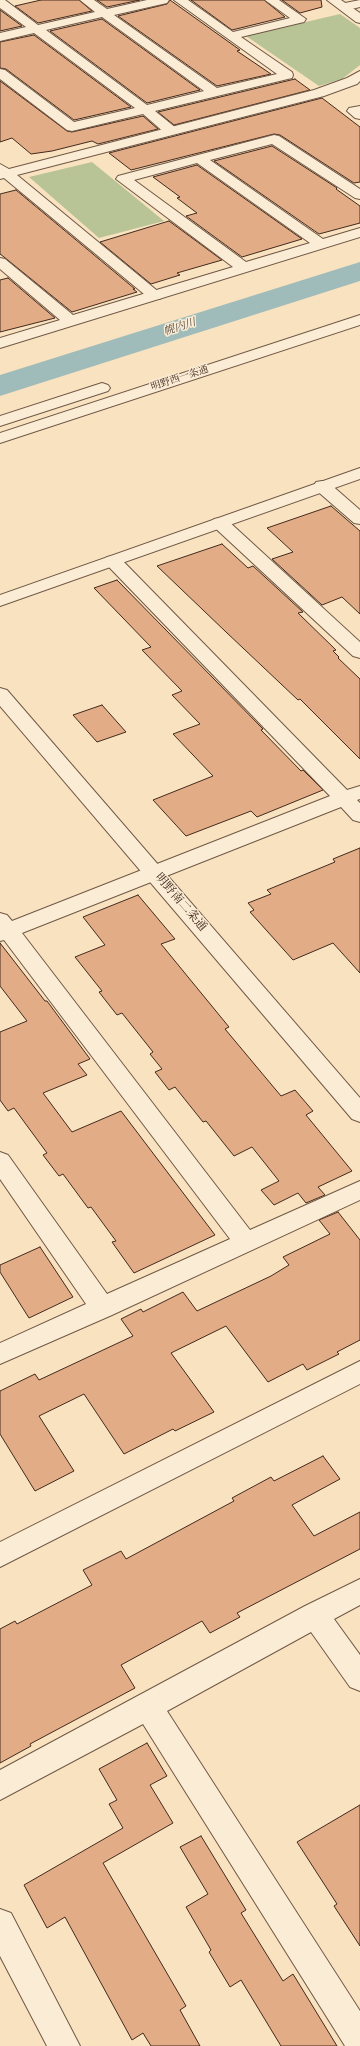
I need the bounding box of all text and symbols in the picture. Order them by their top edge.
water label: 幌内川 [162,317,198,339]
street label: 明野西一条通 [150,364,210,394]
street label: 明野南二条通 [151,871,209,935]

